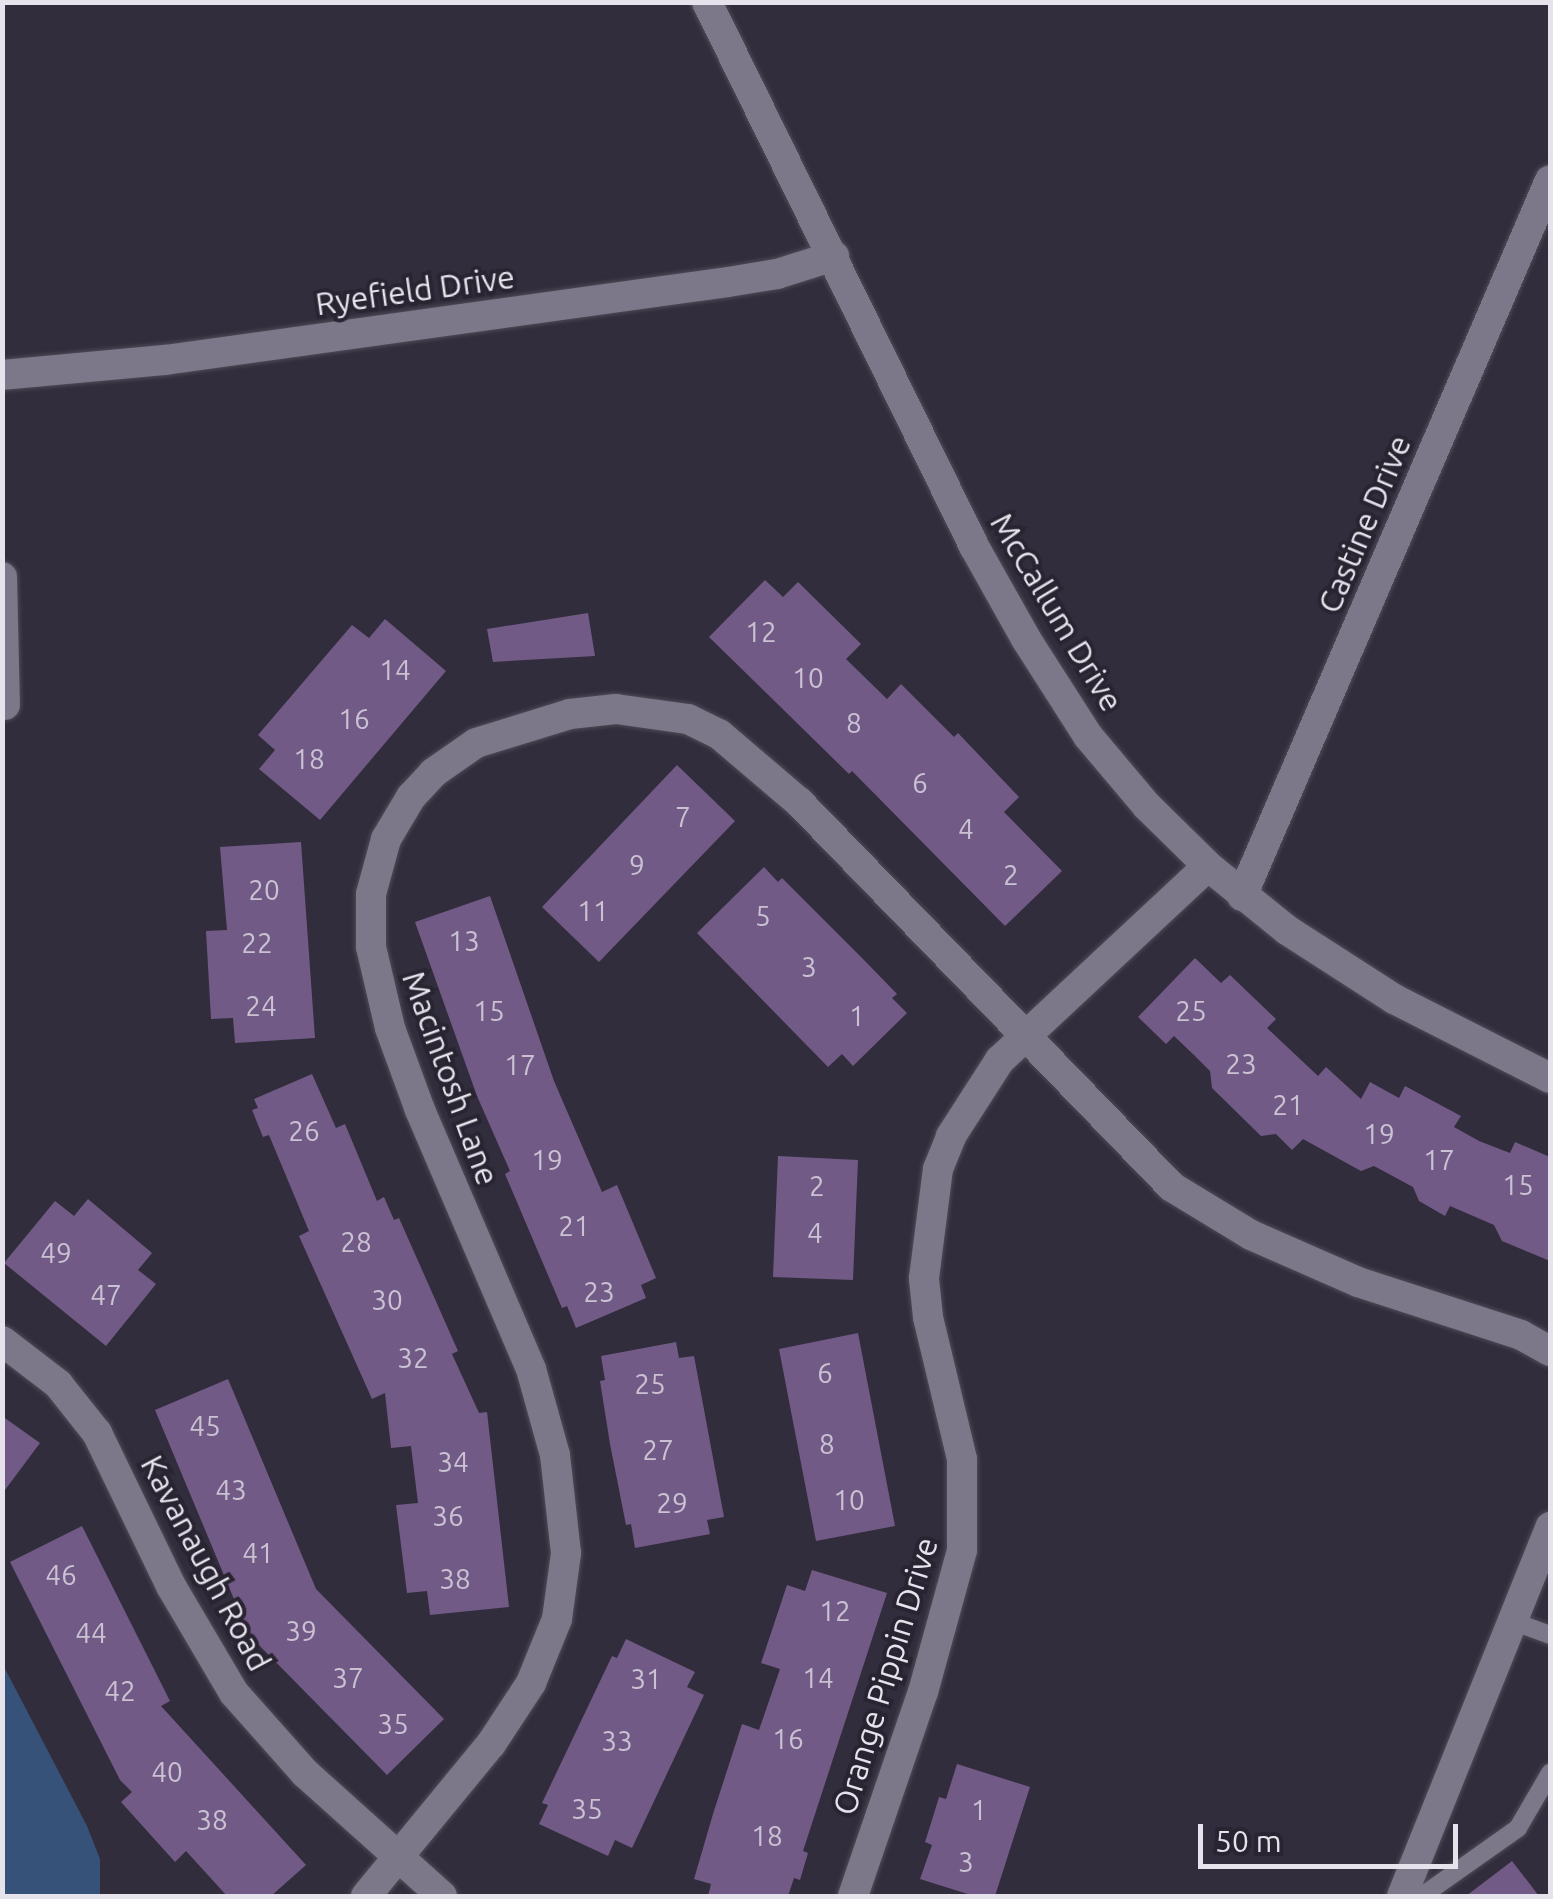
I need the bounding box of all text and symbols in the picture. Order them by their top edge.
street label: Ryefield Drive [313,257,517,323]
street label: Castine Drive [1309,429,1419,619]
street label: McCallum Drive [983,506,1131,718]
house number: 12 [745,615,777,649]
house number: 14 [379,653,411,687]
house number: 10 [792,661,824,695]
house number: 16 [338,702,370,736]
house number: 8 [846,706,862,740]
house number: 18 [293,742,325,776]
house number: 6 [912,766,928,800]
house number: 7 [675,800,691,834]
house number: 4 [958,812,974,846]
house number: 9 [629,848,645,882]
house number: 2 [1003,858,1019,892]
house number: 20 [248,873,280,907]
house number: 11 [577,894,609,928]
house number: 5 [755,899,771,933]
house number: 13 [448,924,480,958]
house number: 22 [241,926,273,960]
house number: 3 [801,950,817,984]
street label: Macintosh Lane [395,966,507,1190]
house number: 24 [245,989,277,1023]
house number: 15 [473,994,505,1028]
house number: 25 [1175,994,1207,1028]
house number: 1 [849,999,865,1033]
house number: 23 [1225,1047,1257,1081]
house number: 17 [504,1048,536,1082]
house number: 21 [1272,1088,1304,1122]
house number: 26 [288,1114,320,1148]
house number: 19 [1363,1117,1395,1151]
house number: 19 [531,1143,563,1177]
house number: 17 [1423,1143,1455,1177]
house number: 15 [1502,1168,1534,1202]
house number: 2 [809,1169,825,1203]
house number: 21 [558,1209,590,1243]
house number: 4 [807,1216,823,1250]
house number: 28 [340,1225,372,1259]
house number: 49 [40,1236,72,1270]
house number: 23 [583,1275,615,1309]
house number: 47 [90,1278,122,1312]
house number: 30 [371,1283,403,1317]
house number: 32 [397,1341,429,1375]
house number: 6 [817,1356,833,1390]
house number: 25 [634,1367,666,1401]
house number: 45 [189,1409,221,1443]
house number: 8 [819,1427,835,1461]
house number: 27 [642,1433,674,1467]
house number: 34 [437,1445,469,1479]
street label: Kavanaugh Road [133,1449,279,1677]
house number: 43 [215,1473,247,1507]
house number: 10 [833,1483,865,1517]
house number: 29 [656,1486,688,1520]
house number: 36 [432,1499,464,1533]
street label: Orange Pippin Drive [824,1532,946,1820]
house number: 41 [242,1536,274,1570]
house number: 46 [45,1558,77,1592]
house number: 38 [439,1562,471,1596]
house number: 12 [819,1594,851,1628]
house number: 39 [285,1614,317,1648]
house number: 44 [75,1616,107,1650]
house number: 37 [332,1661,364,1695]
house number: 14 [802,1661,834,1695]
house number: 31 [630,1662,662,1696]
house number: 42 [104,1674,136,1708]
house number: 35 [377,1707,409,1741]
house number: 16 [772,1722,804,1756]
house number: 33 [601,1724,633,1758]
house number: 40 [151,1755,183,1789]
house number: 35 [571,1792,603,1826]
house number: 1 [971,1793,987,1827]
house number: 38 [196,1803,228,1837]
scale bar [1203,1804,1463,1866]
house number: 18 [751,1819,783,1853]
text: 50 m [1215,1824,1282,1858]
house number: 3 [958,1845,974,1879]

